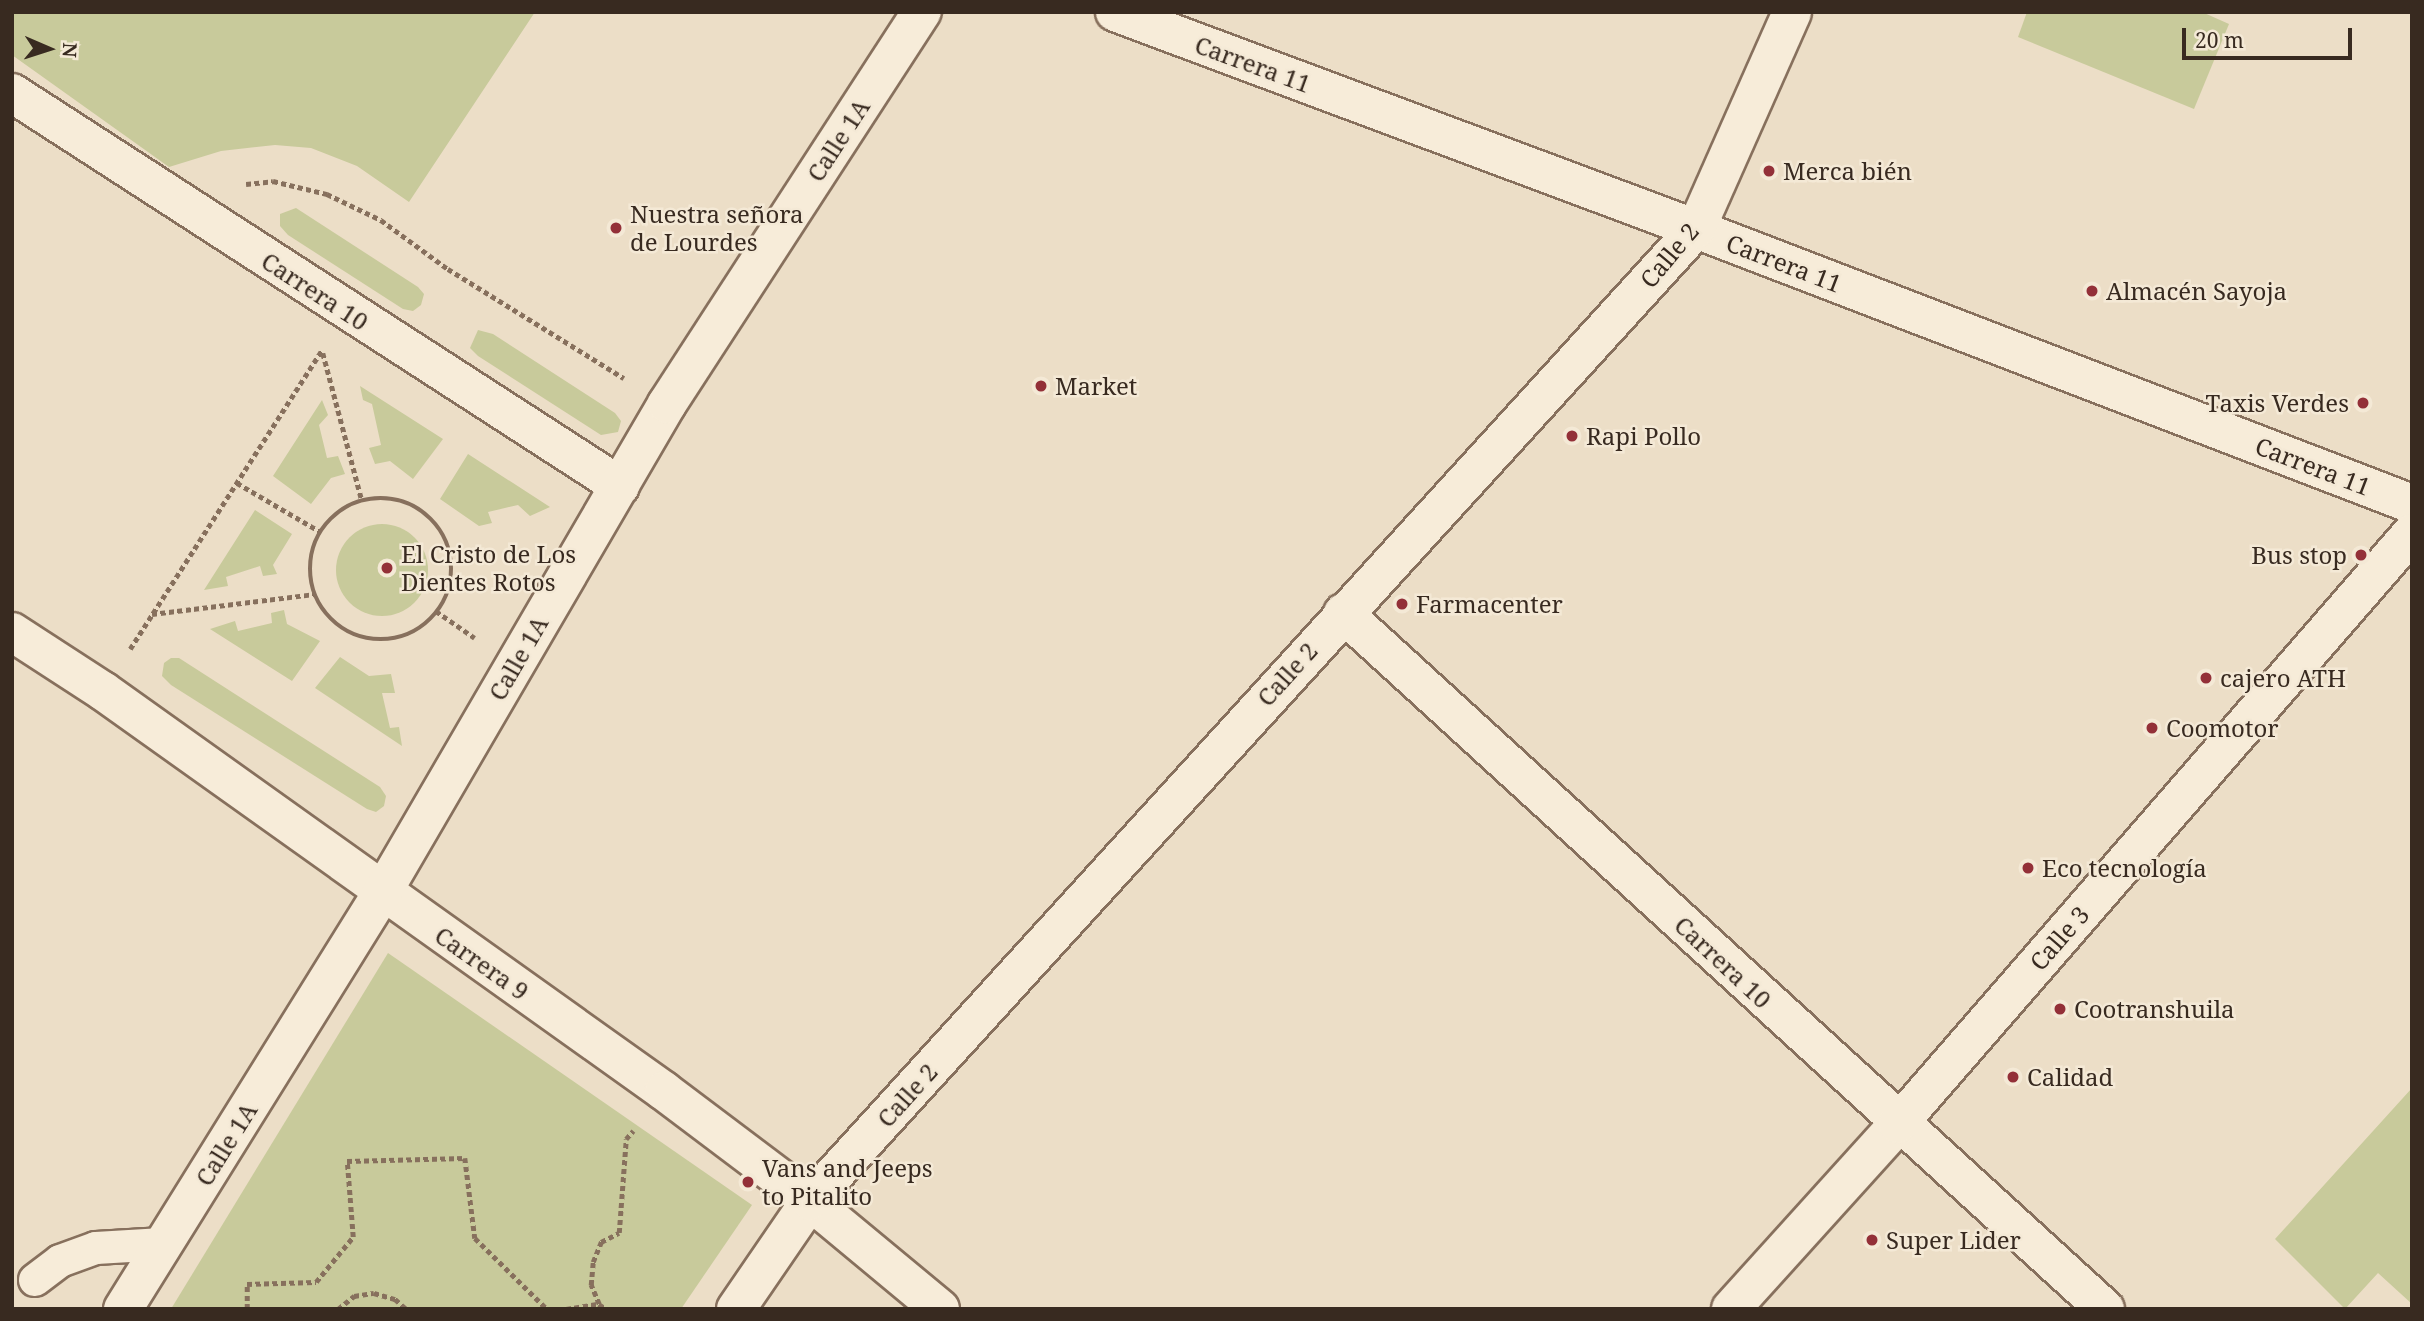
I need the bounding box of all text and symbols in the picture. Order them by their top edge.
north arrow [14,14,84,84]
scale bar [2186,14,2356,58]
text: 20 m [2195,26,2244,54]
street label: Carrera 11 [1191,30,1315,98]
text: N [57,42,83,58]
street label: Calle 1A [801,93,875,187]
place label: Merca bién [1783,157,1912,185]
marker: Merca bién [1761,163,1777,179]
place label: Nuestra señora de Lourdes [630,200,804,256]
street label: Calle 2 [1634,217,1704,293]
marker: Nuestra señora de Lourdes [608,220,624,236]
street label: Carrera 11 [1722,228,1846,298]
street label: Carrera 10 [256,246,374,336]
place label: Almacén Sayoja [2106,277,2287,305]
marker: Almacén Sayoja [2084,283,2100,299]
place label: Market [1055,372,1137,400]
marker: Market [1033,378,1049,394]
place label: Taxis Verdes [2206,389,2349,417]
marker: Taxis Verdes [2355,395,2371,411]
place label: Rapi Pollo [1586,422,1701,450]
marker: Rapi Pollo [1564,428,1580,444]
street label: Carrera 11 [2251,431,2375,501]
place label: El Cristo de Los Dientes Rotos [401,540,576,596]
place label: Bus stop [2251,541,2347,569]
marker: Bus stop [2353,547,2369,563]
marker: El Cristo de Los Dientes Rotos [379,560,395,576]
place label: Farmacenter [1416,590,1563,618]
marker: Farmacenter [1394,596,1410,612]
street label: Calle 1A [482,611,554,705]
street label: Calle 2 [1251,636,1323,712]
place label: cajero ATH [2220,664,2346,692]
marker: cajero ATH [2198,670,2214,686]
place label: Coomotor [2166,714,2279,742]
marker: Coomotor [2144,720,2160,736]
place label: Eco tecnología [2042,854,2207,882]
marker: Eco tecnología [2020,860,2036,876]
street label: Calle 3 [2023,900,2095,976]
street label: Carrera 10 [1669,910,1777,1014]
street label: Carrera 9 [430,920,534,1006]
place label: Cootranshuila [2074,995,2235,1023]
marker: Cootranshuila [2052,1001,2068,1017]
street label: Calle 2 [871,1057,943,1133]
place label: Calidad [2027,1063,2113,1091]
marker: Calidad [2005,1069,2021,1085]
street label: Calle 1A [189,1097,263,1191]
place label: Vans and Jeeps to Pitalito [762,1154,933,1210]
marker: Vans and Jeeps to Pitalito [740,1174,756,1190]
place label: Super Lider [1886,1226,2021,1254]
marker: Super Lider [1864,1232,1880,1248]

